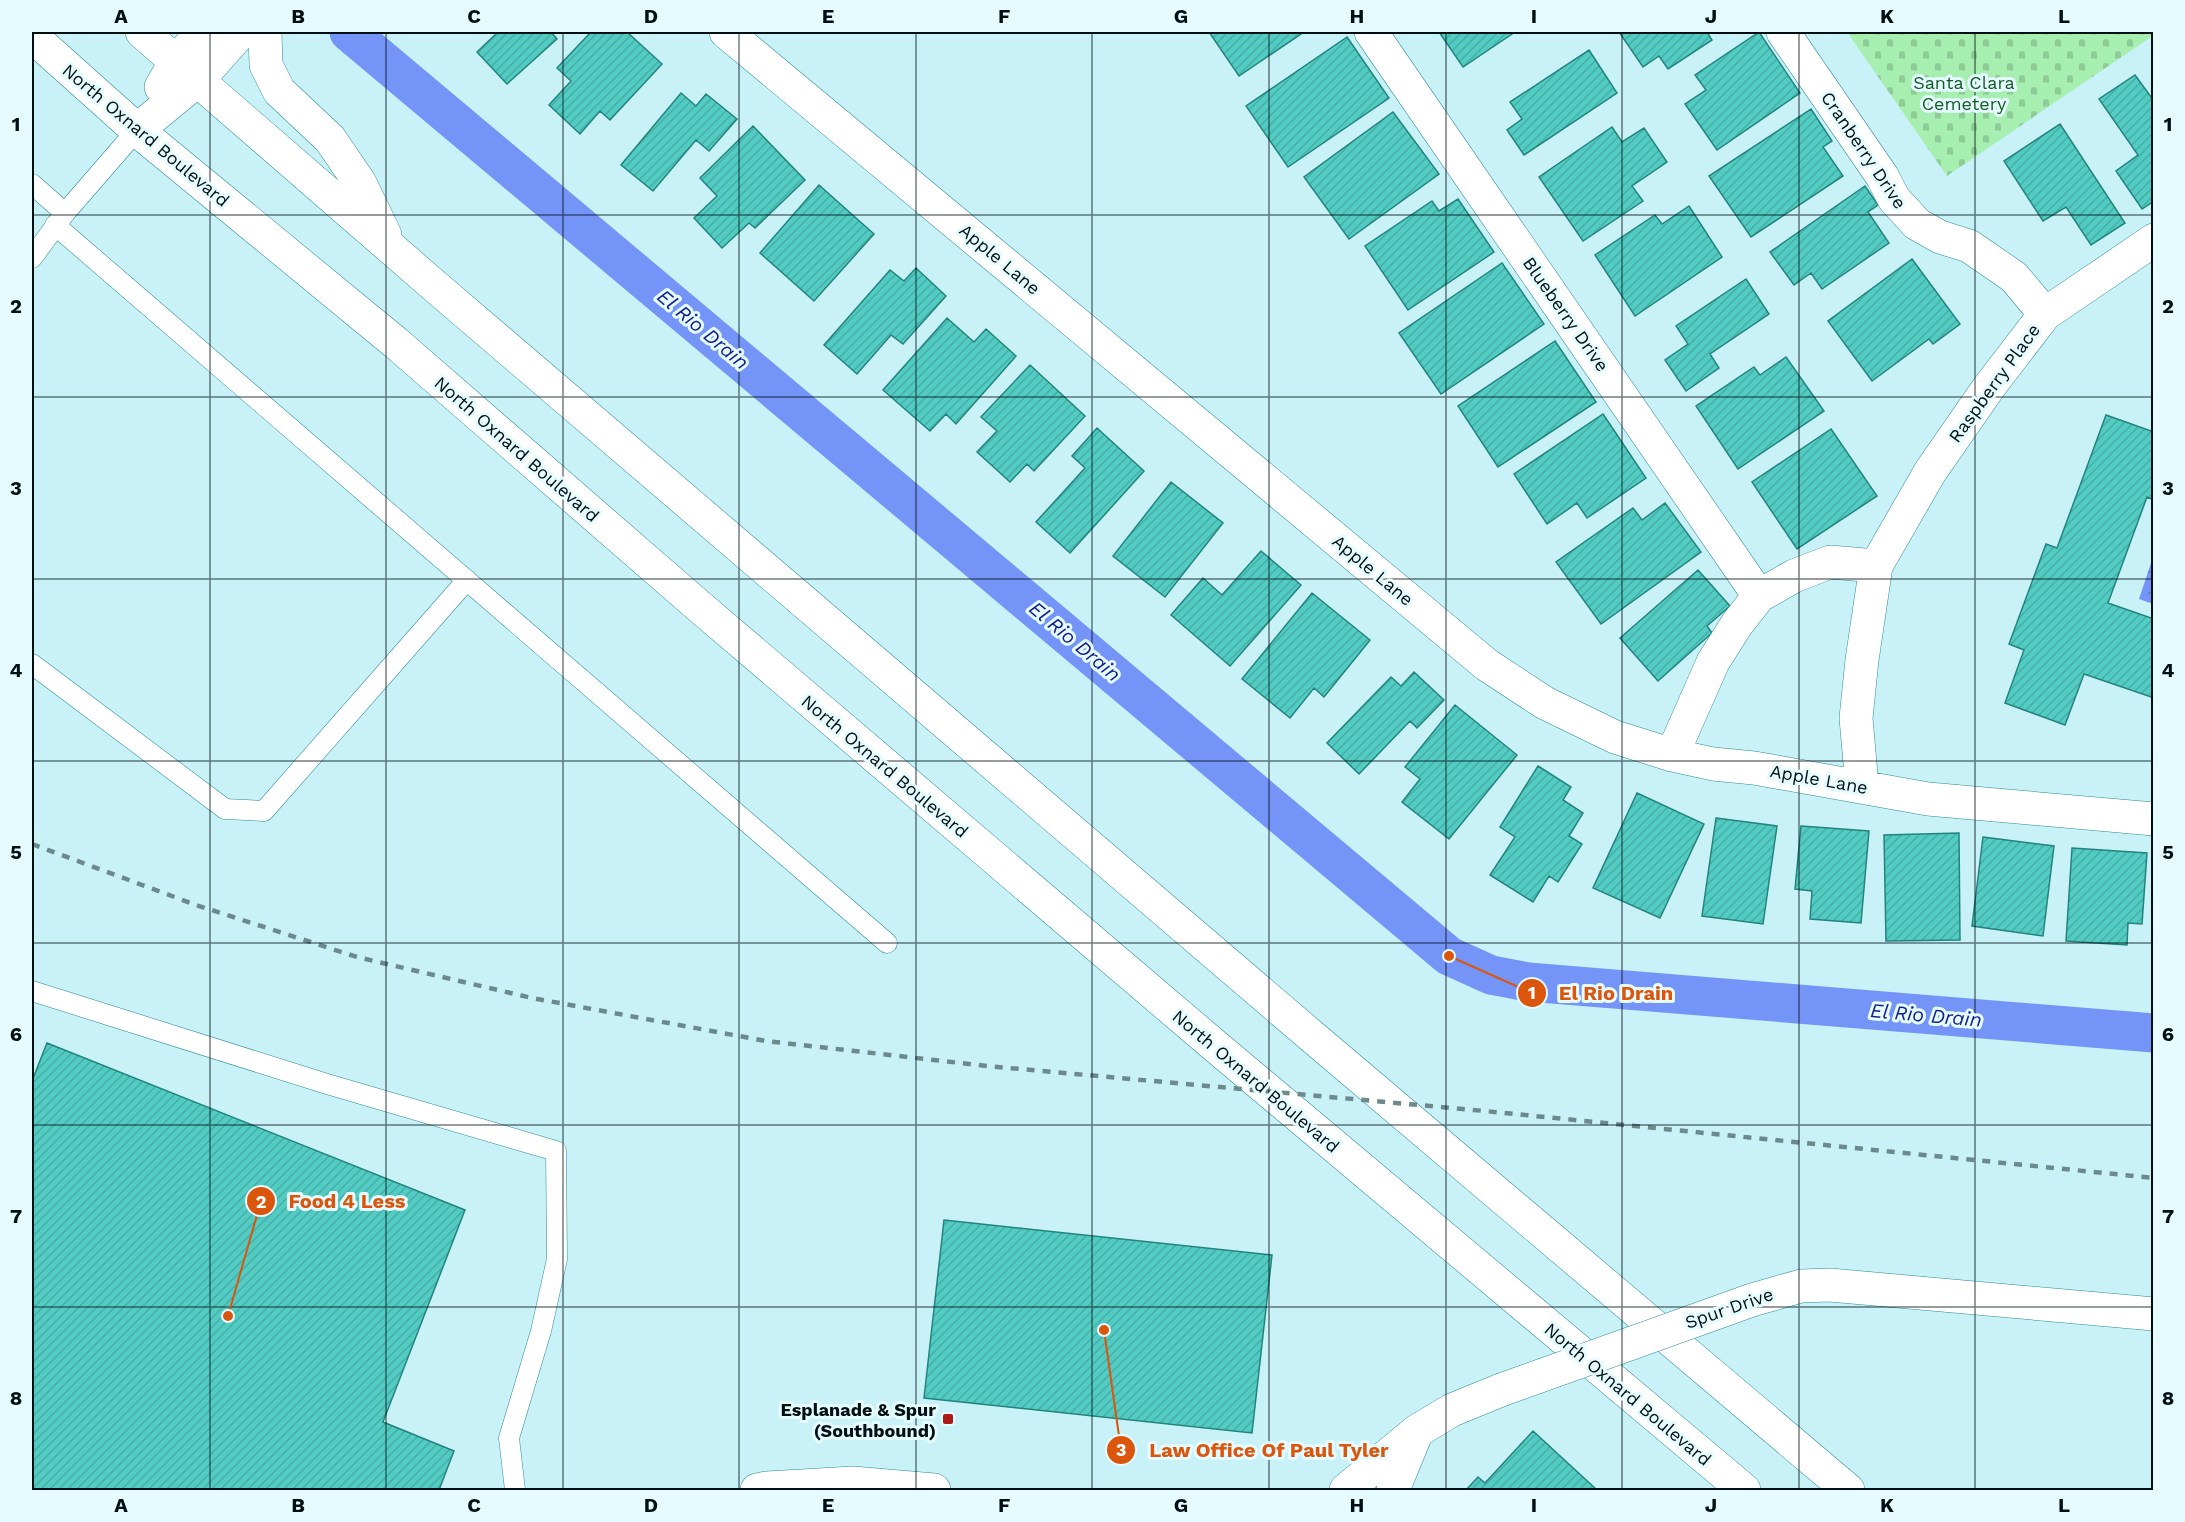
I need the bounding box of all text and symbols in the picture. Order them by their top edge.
text: A [114,4,128,28]
text: B [291,4,305,28]
text: C [467,4,481,28]
text: D [644,4,658,28]
text: E [822,4,834,28]
text: F [998,4,1010,28]
text: G [1174,4,1188,28]
text: H [1350,4,1364,28]
text: I [1531,4,1537,28]
text: J [1705,4,1717,28]
text: K [1880,4,1894,28]
text: L [2058,4,2070,28]
street label: North Oxnard Boulevard [58,59,234,211]
park label: Santa Clara Cemetery [1913,72,2015,114]
street label: Cranberry Drive [1817,87,1911,213]
text: 1 [12,112,20,136]
text: 1 [2164,112,2172,136]
street label: Apple Lane [955,219,1045,299]
street label: Blueberry Drive [1519,253,1613,375]
water label: El Rio Drain [652,284,754,374]
text: 2 [10,294,22,318]
text: 2 [2162,294,2174,318]
street label: Raspberry Place [1944,320,2044,446]
street label: North Oxnard Boulevard [430,372,604,526]
text: 3 [10,476,22,500]
text: 3 [2162,476,2174,500]
street label: Apple Lane [1328,530,1418,610]
water label: El Rio Drain [1024,596,1126,686]
text: 4 [10,658,23,682]
text: 4 [2162,658,2175,682]
street label: North Oxnard Boulevard [797,690,973,842]
street label: Apple Lane [1768,760,1870,798]
text: 5 [10,840,22,864]
text: 5 [2162,840,2174,864]
callout: El Rio Drain [1517,974,1686,1012]
text: El Rio Drain [1559,981,1673,1005]
text: 1 [1528,982,1536,1003]
water label: El Rio Drain [1869,998,1983,1032]
street label: North Oxnard Boulevard [1168,1005,1344,1157]
text: 6 [10,1022,22,1046]
text: 6 [2162,1022,2174,1046]
callout: Food 4 Less [246,1182,417,1220]
text: Food 4 Less [289,1189,406,1213]
text: 2 [256,1191,266,1212]
text: 7 [10,1204,22,1228]
text: 7 [2162,1204,2174,1228]
street label: Spur Drive [1682,1283,1776,1333]
street label: North Oxnard Boulevard [1540,1318,1716,1470]
text: 8 [10,1386,22,1410]
text: 8 [2162,1386,2174,1410]
place label: Esplanade & Spur (Southbound) [780,1399,936,1441]
marker: Esplanade & Spur (Southbound) [941,1412,955,1426]
callout: Law Office Of Paul Tyler [1106,1431,1401,1469]
text: Law Office Of Paul Tyler [1149,1438,1389,1462]
text: 3 [1116,1439,1126,1460]
text: A [114,1493,128,1517]
text: B [291,1493,305,1517]
text: C [467,1493,481,1517]
text: D [644,1493,658,1517]
text: E [822,1493,834,1517]
text: F [998,1493,1010,1517]
text: G [1174,1493,1188,1517]
text: H [1350,1493,1364,1517]
text: I [1531,1493,1537,1517]
text: J [1705,1493,1717,1517]
text: K [1880,1493,1894,1517]
text: L [2058,1493,2070,1517]

